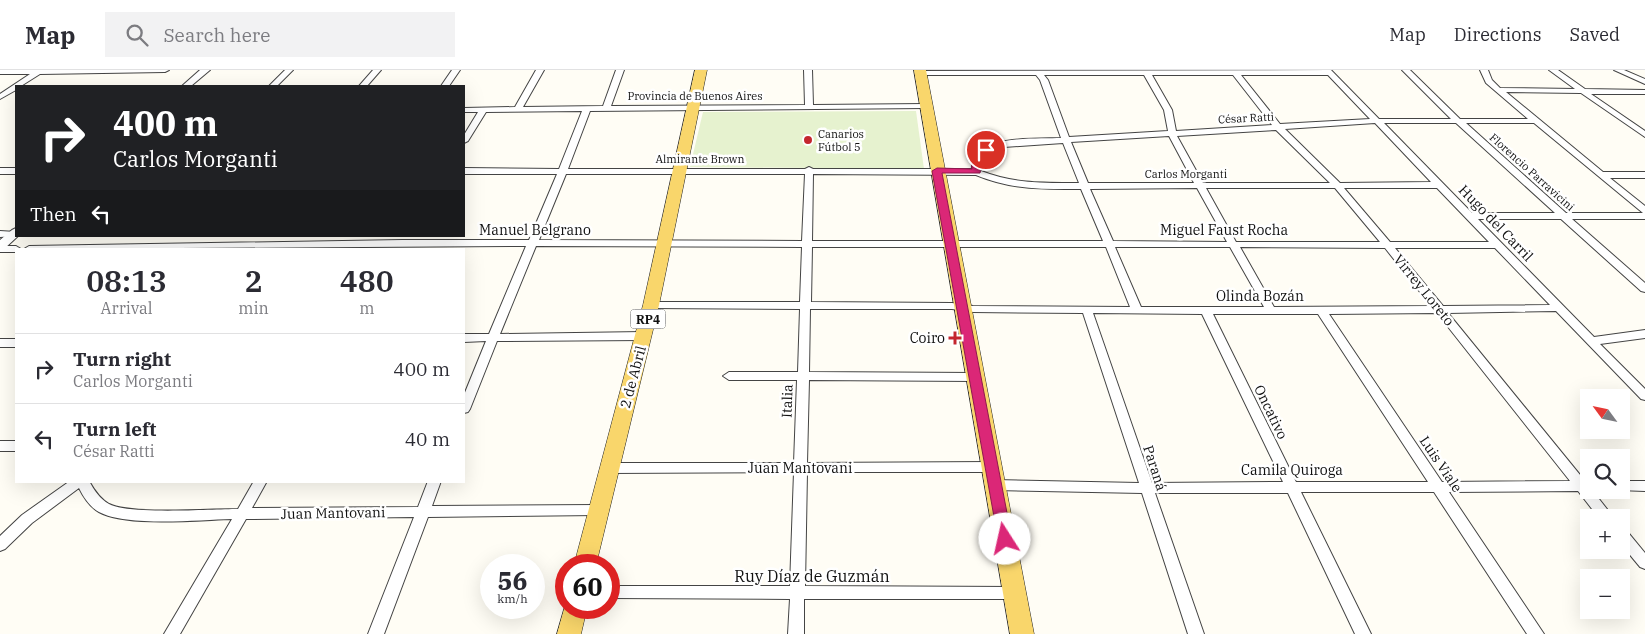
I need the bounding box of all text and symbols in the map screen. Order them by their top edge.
search box [105,12,455,57]
text: Map [25,19,75,51]
icon: search [123,21,151,49]
text: Search here [163,23,270,47]
text: Map [1389,23,1426,46]
text: Directions [1454,23,1542,46]
text: Saved [1570,23,1620,46]
street label: Provincia de Buenos Aires [627,89,763,103]
text: 400 m [113,100,218,146]
icon: right [30,105,95,170]
street label: César Ratti [1218,110,1275,126]
place label: Canarios Fútbol 5 [818,127,864,154]
pin [965,129,1007,171]
street label: Florencio Parravicini [1487,130,1578,214]
marker: Canarios Fútbol 5 [802,134,814,146]
icon: arrive [972,136,1000,164]
text: Carlos Morganti [113,144,278,173]
street label: Almirante Brown [656,152,744,166]
street label: Carlos Morganti [1145,167,1228,181]
street label: Hugo del Carril [1455,181,1537,265]
icon: left [87,200,115,228]
text: Then [30,202,77,226]
street label: Manuel Belgrano [479,221,591,239]
street label: Miguel Faust Rocha [1160,221,1288,239]
street label: Virrey Loreto [1390,251,1458,329]
text: 08:13 [86,261,167,300]
text: 2 [244,261,262,300]
text: 480 [340,261,394,300]
street label: Olinda Bozán [1216,287,1304,305]
text: Arrival [101,298,153,318]
text: min [238,298,269,318]
text: m [359,298,374,318]
road number: RP4 [630,310,666,328]
place label: Coiro [910,329,945,347]
marker: Coiro [949,332,961,344]
street label: 2 de Abril [616,344,650,410]
text: Turn right [73,347,171,371]
icon: right [30,355,58,383]
text: 400 m [393,357,450,381]
text: Carlos Morganti [73,371,193,391]
street label: Oncativo [1250,382,1292,442]
street label: Italia [777,384,797,418]
north arrow [1580,389,1630,439]
map controls [1580,389,1630,619]
text: Turn left [73,417,156,441]
icon: left [30,425,58,453]
text: 40 m [405,427,450,451]
street label: Luis Viale [1416,432,1466,496]
text: César Ratti [73,441,155,461]
street label: Paraná [1139,443,1171,493]
button: search [1580,449,1630,499]
street label: Juan Mantovani [748,459,852,477]
street label: Camila Quiroga [1241,461,1343,479]
street label: Juan Mantovani [281,503,385,523]
button: + [1580,509,1630,559]
position arrow [978,512,1030,564]
speed limit sign: 60 [555,554,620,619]
text: 56 [497,564,528,597]
street label: Ruy Díaz de Guzmán [734,566,890,586]
button: − [1580,569,1630,619]
text: km/h [497,591,528,606]

